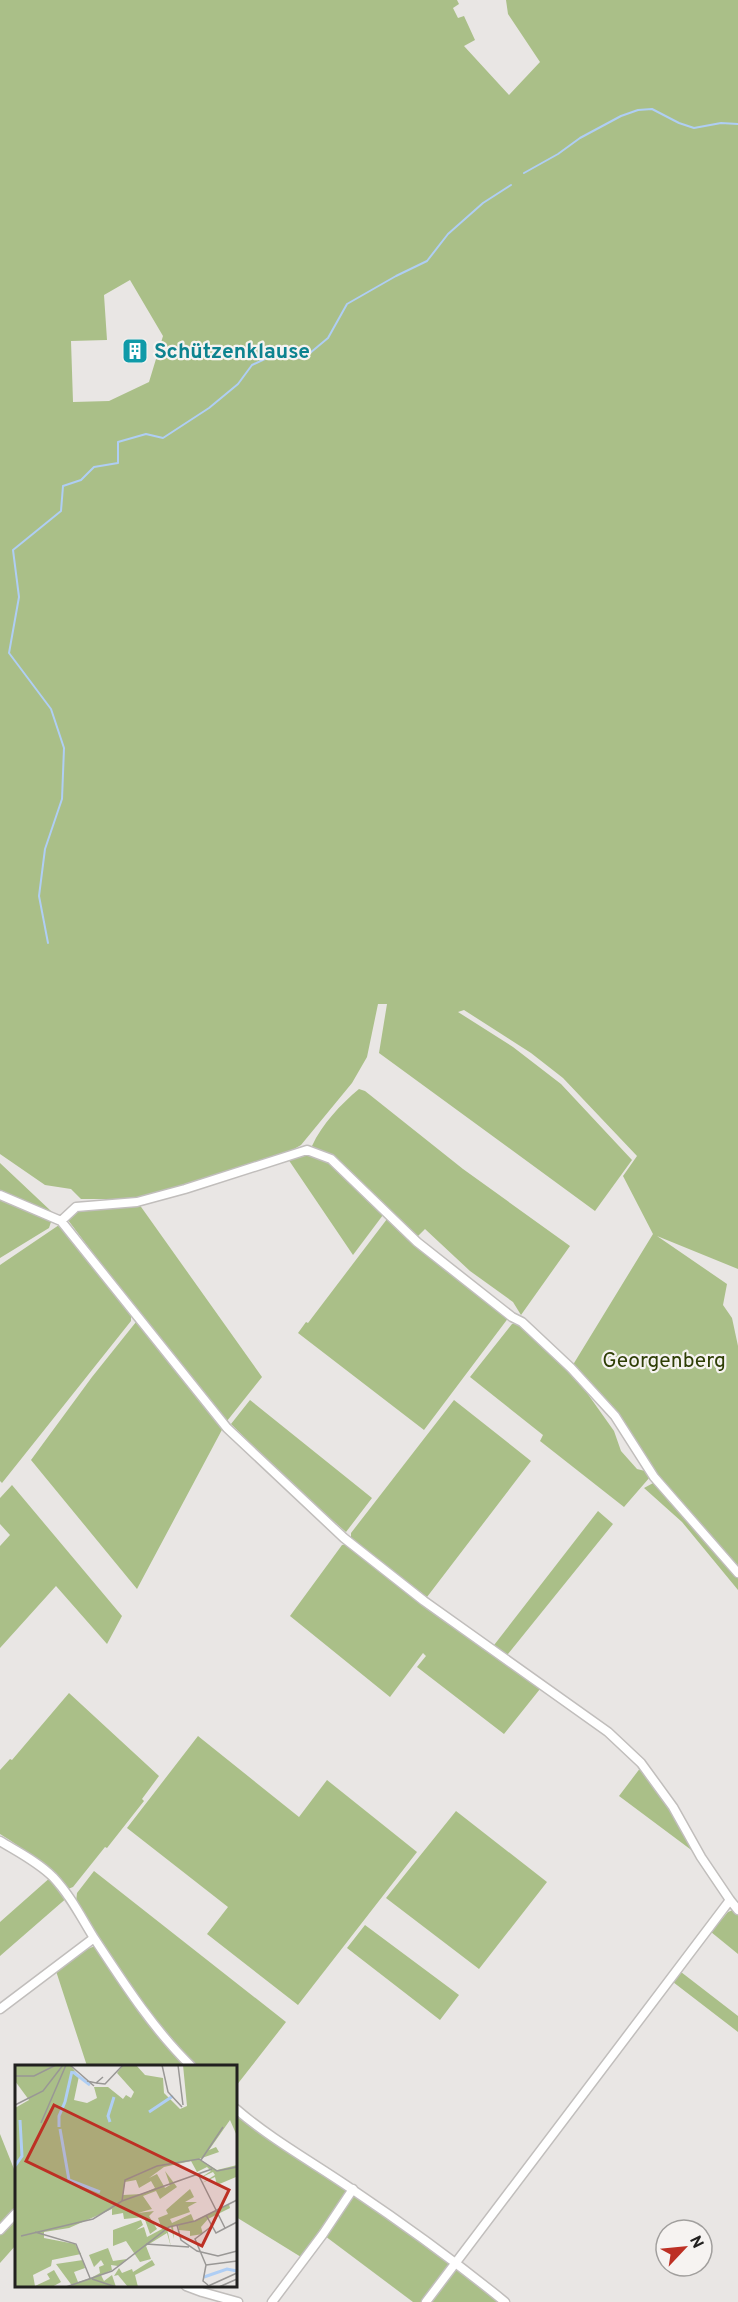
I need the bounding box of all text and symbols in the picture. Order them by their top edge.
building icon: Schützenklause [120,336,150,366]
place label: Schützenklause [154,339,310,366]
park label: Georgenberg [602,1348,726,1375]
inset map [15,2065,237,2287]
north arrow [654,2218,714,2278]
text: N [684,2233,707,2252]

